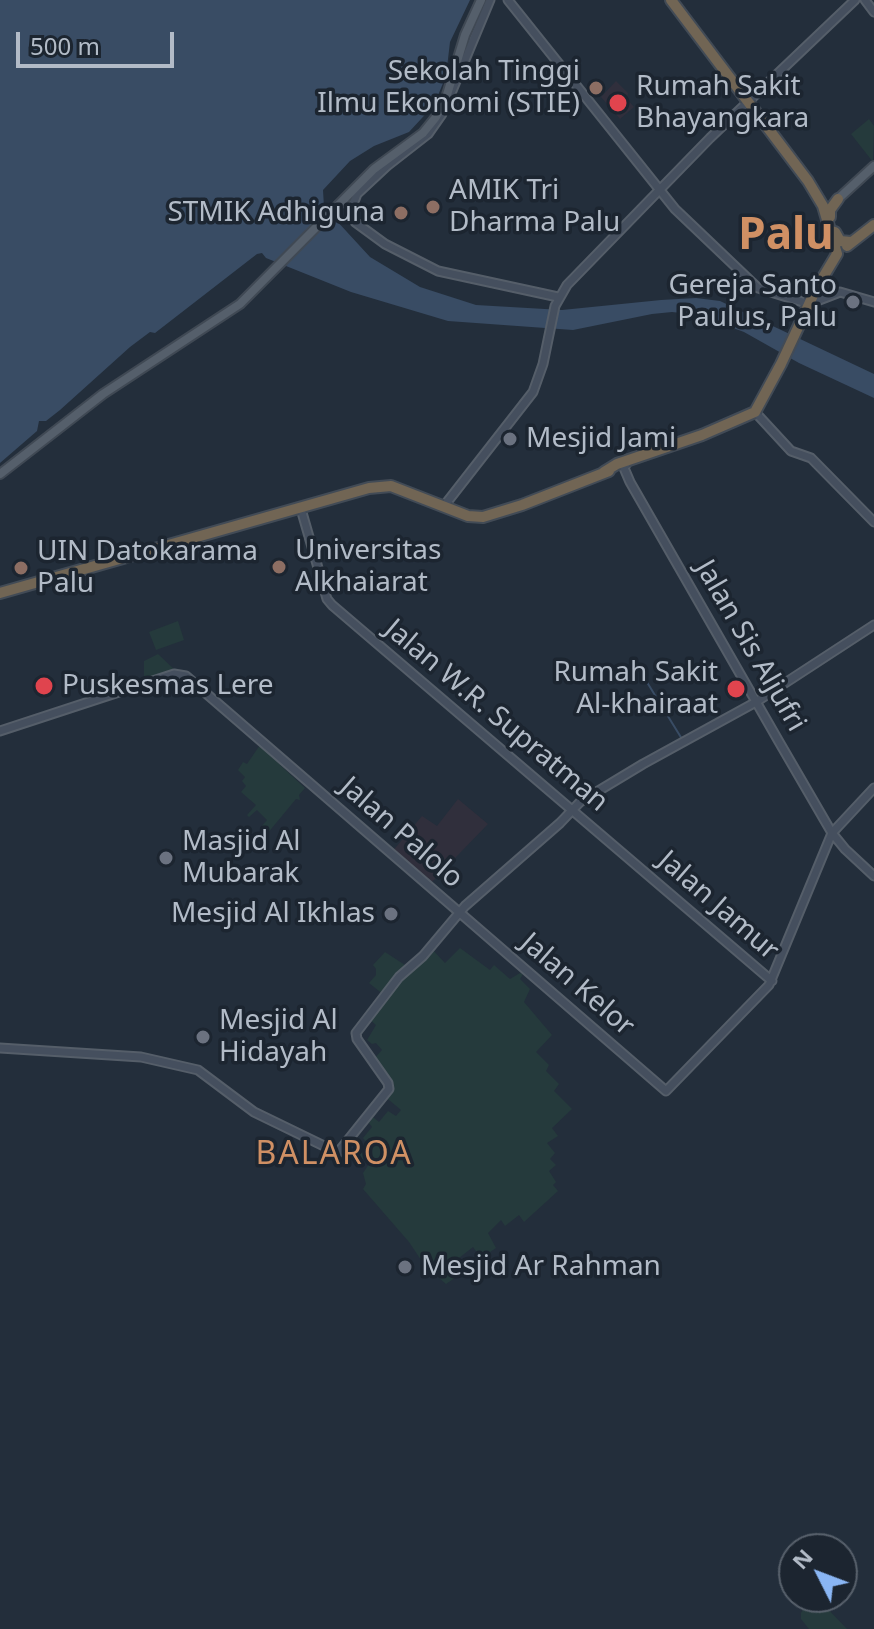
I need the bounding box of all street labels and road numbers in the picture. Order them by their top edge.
street label: Jalan Sis Aljufri [687,554,813,738]
street label: Jalan W.R. Supratman [378,613,614,819]
street label: Jalan Palolo [333,771,469,895]
street label: Jalan Jamur [651,844,785,968]
street label: Jalan Kelor [513,926,641,1044]

